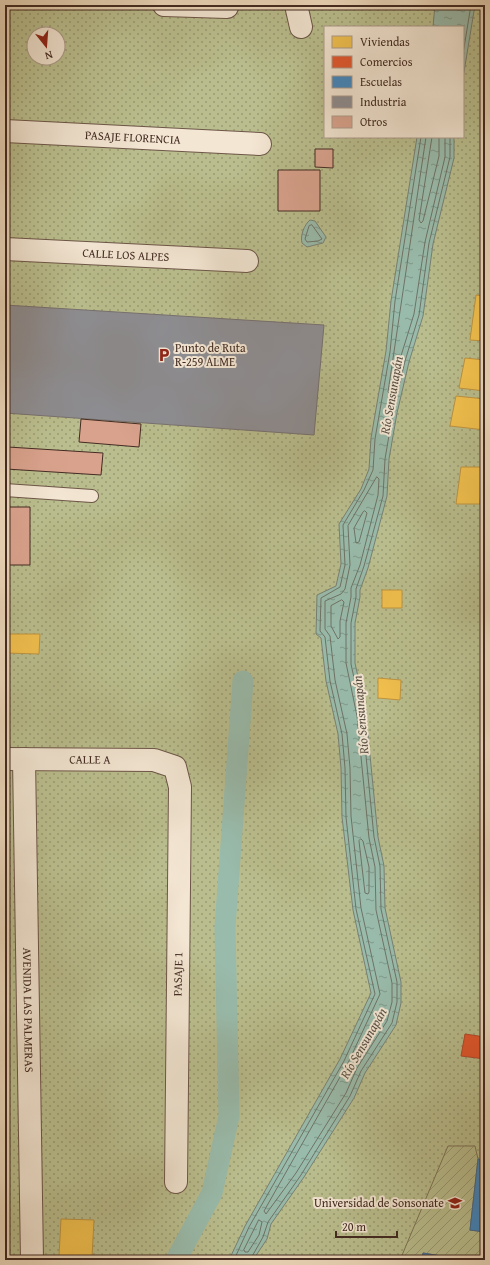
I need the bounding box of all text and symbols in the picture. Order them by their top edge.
north arrow [26,26,66,66]
legend [324,26,464,138]
text: Viviendas [360,33,410,50]
text: N [42,47,55,64]
text: Comercios [360,53,413,70]
text: Escuelas [360,73,402,90]
text: Industria [360,93,407,110]
text: Otros [360,113,387,130]
street label: PASAJE FLORENCIA [84,126,182,148]
street label: CALLE LOS ALPES [82,244,170,265]
place label: Punto de Ruta R-259 ALME [175,339,246,370]
parking icon: Punto de Ruta R-259 ALME [156,347,172,363]
water label: Río Sensunapán [375,354,408,437]
water label: Río Sensunapán [348,674,373,756]
street label: CALLE A [69,750,111,768]
street label: AVENIDA LAS PALMERAS [19,947,38,1073]
street label: PASAJE 1 [169,951,186,996]
water label: Río Sensunapán [335,1004,392,1083]
place label: Universidad de Sonsonate [314,1194,444,1211]
school or university icon: Universidad de Sonsonate [447,1195,463,1211]
scale bar [336,1213,397,1239]
text: 20 m [342,1218,366,1235]

